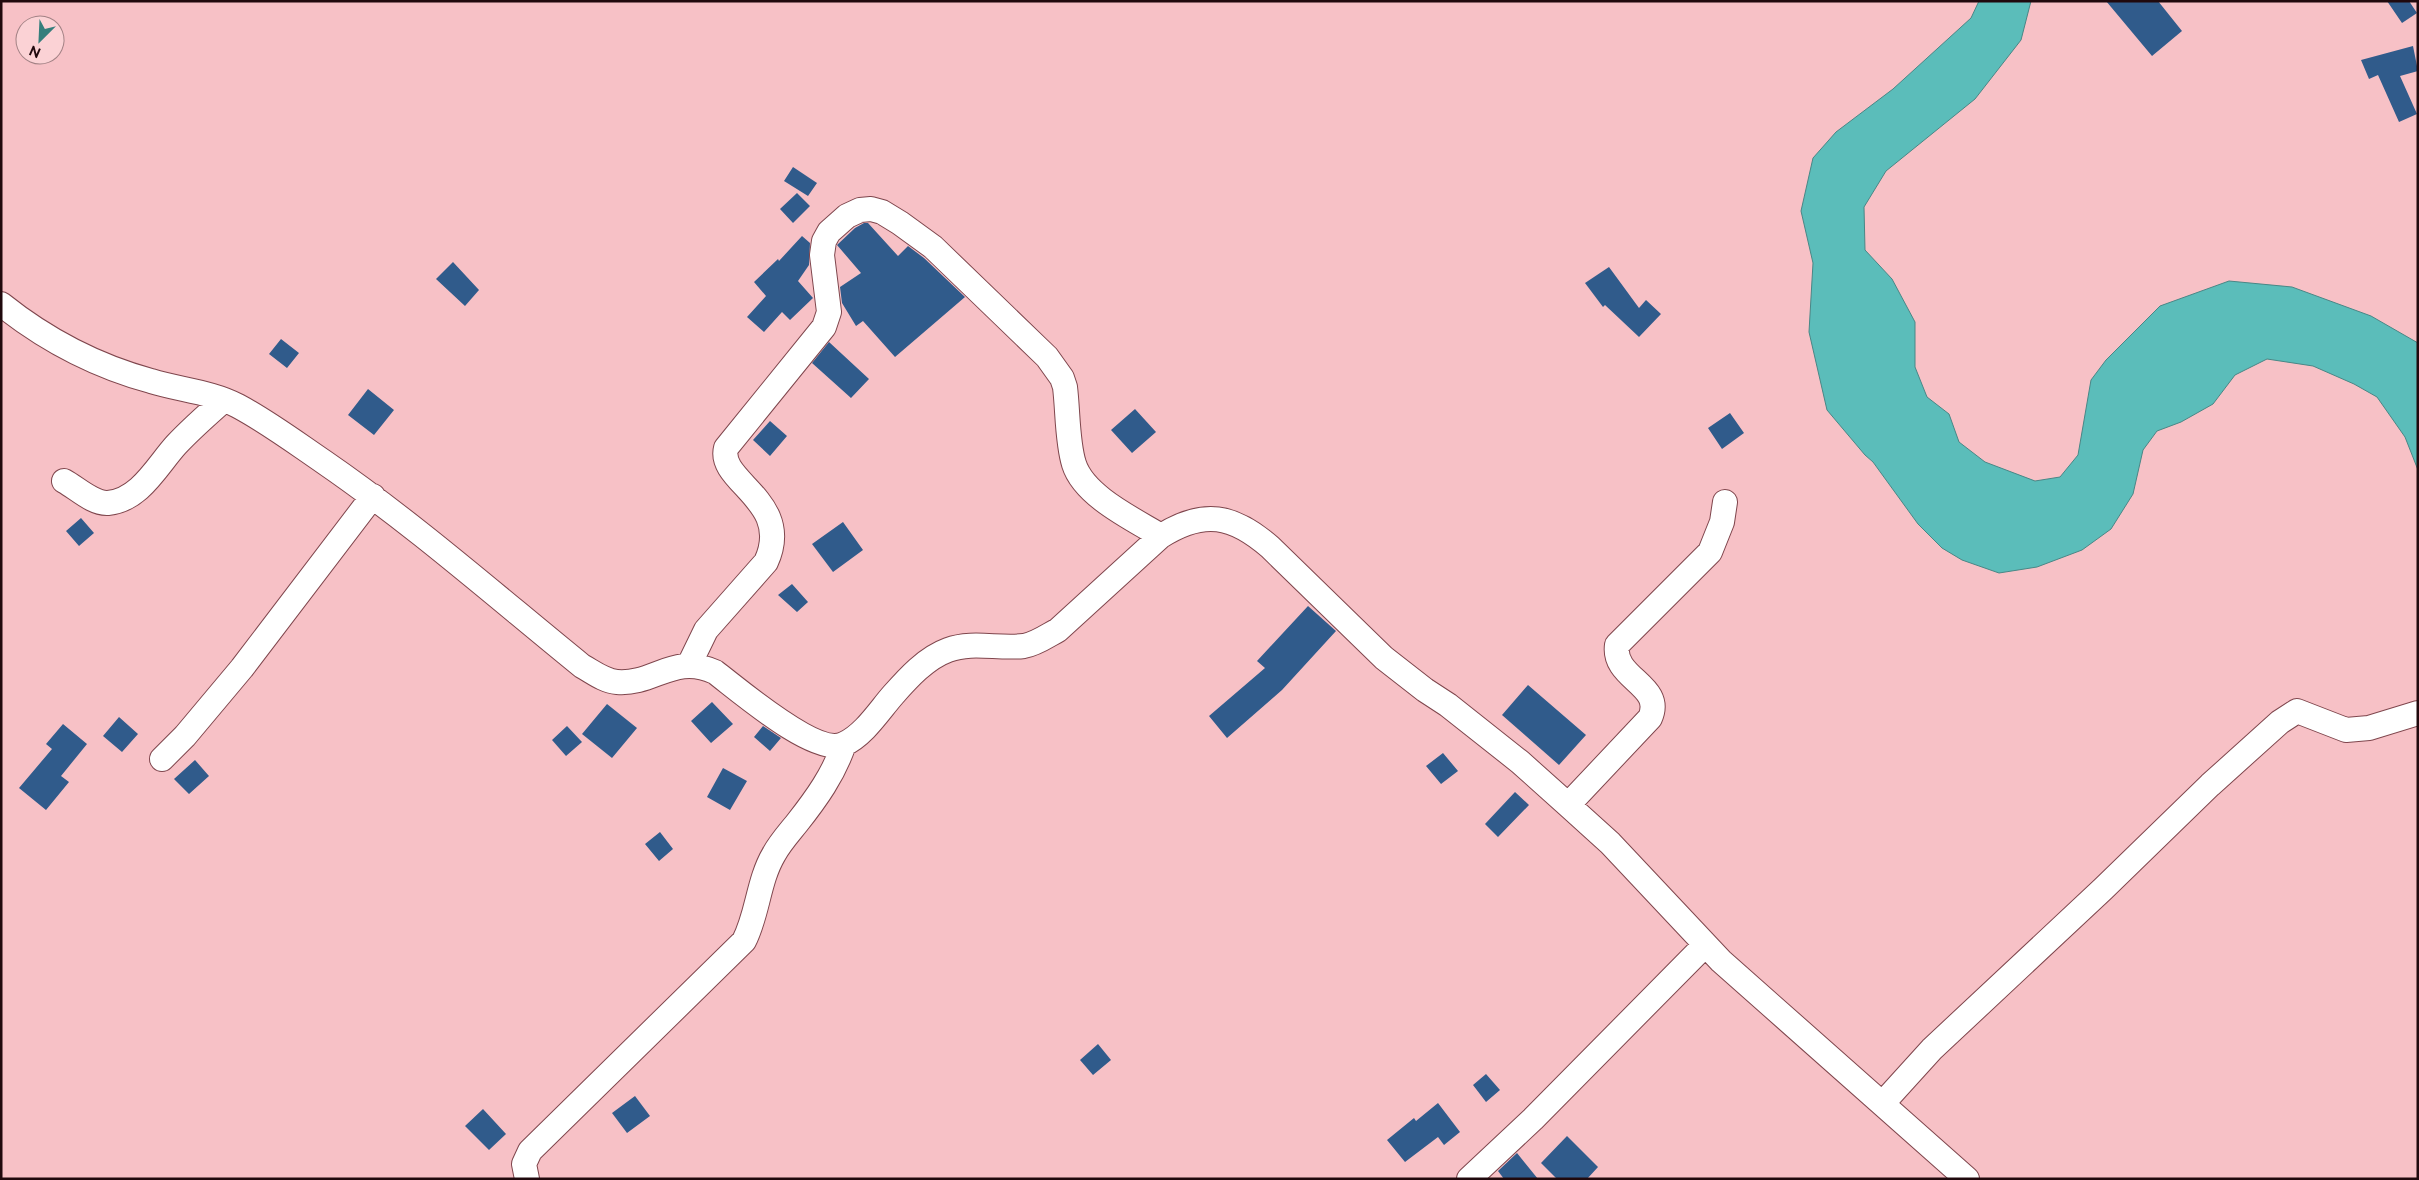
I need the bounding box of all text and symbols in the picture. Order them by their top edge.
north arrow [15,15,65,65]
text: N [27,42,43,61]

